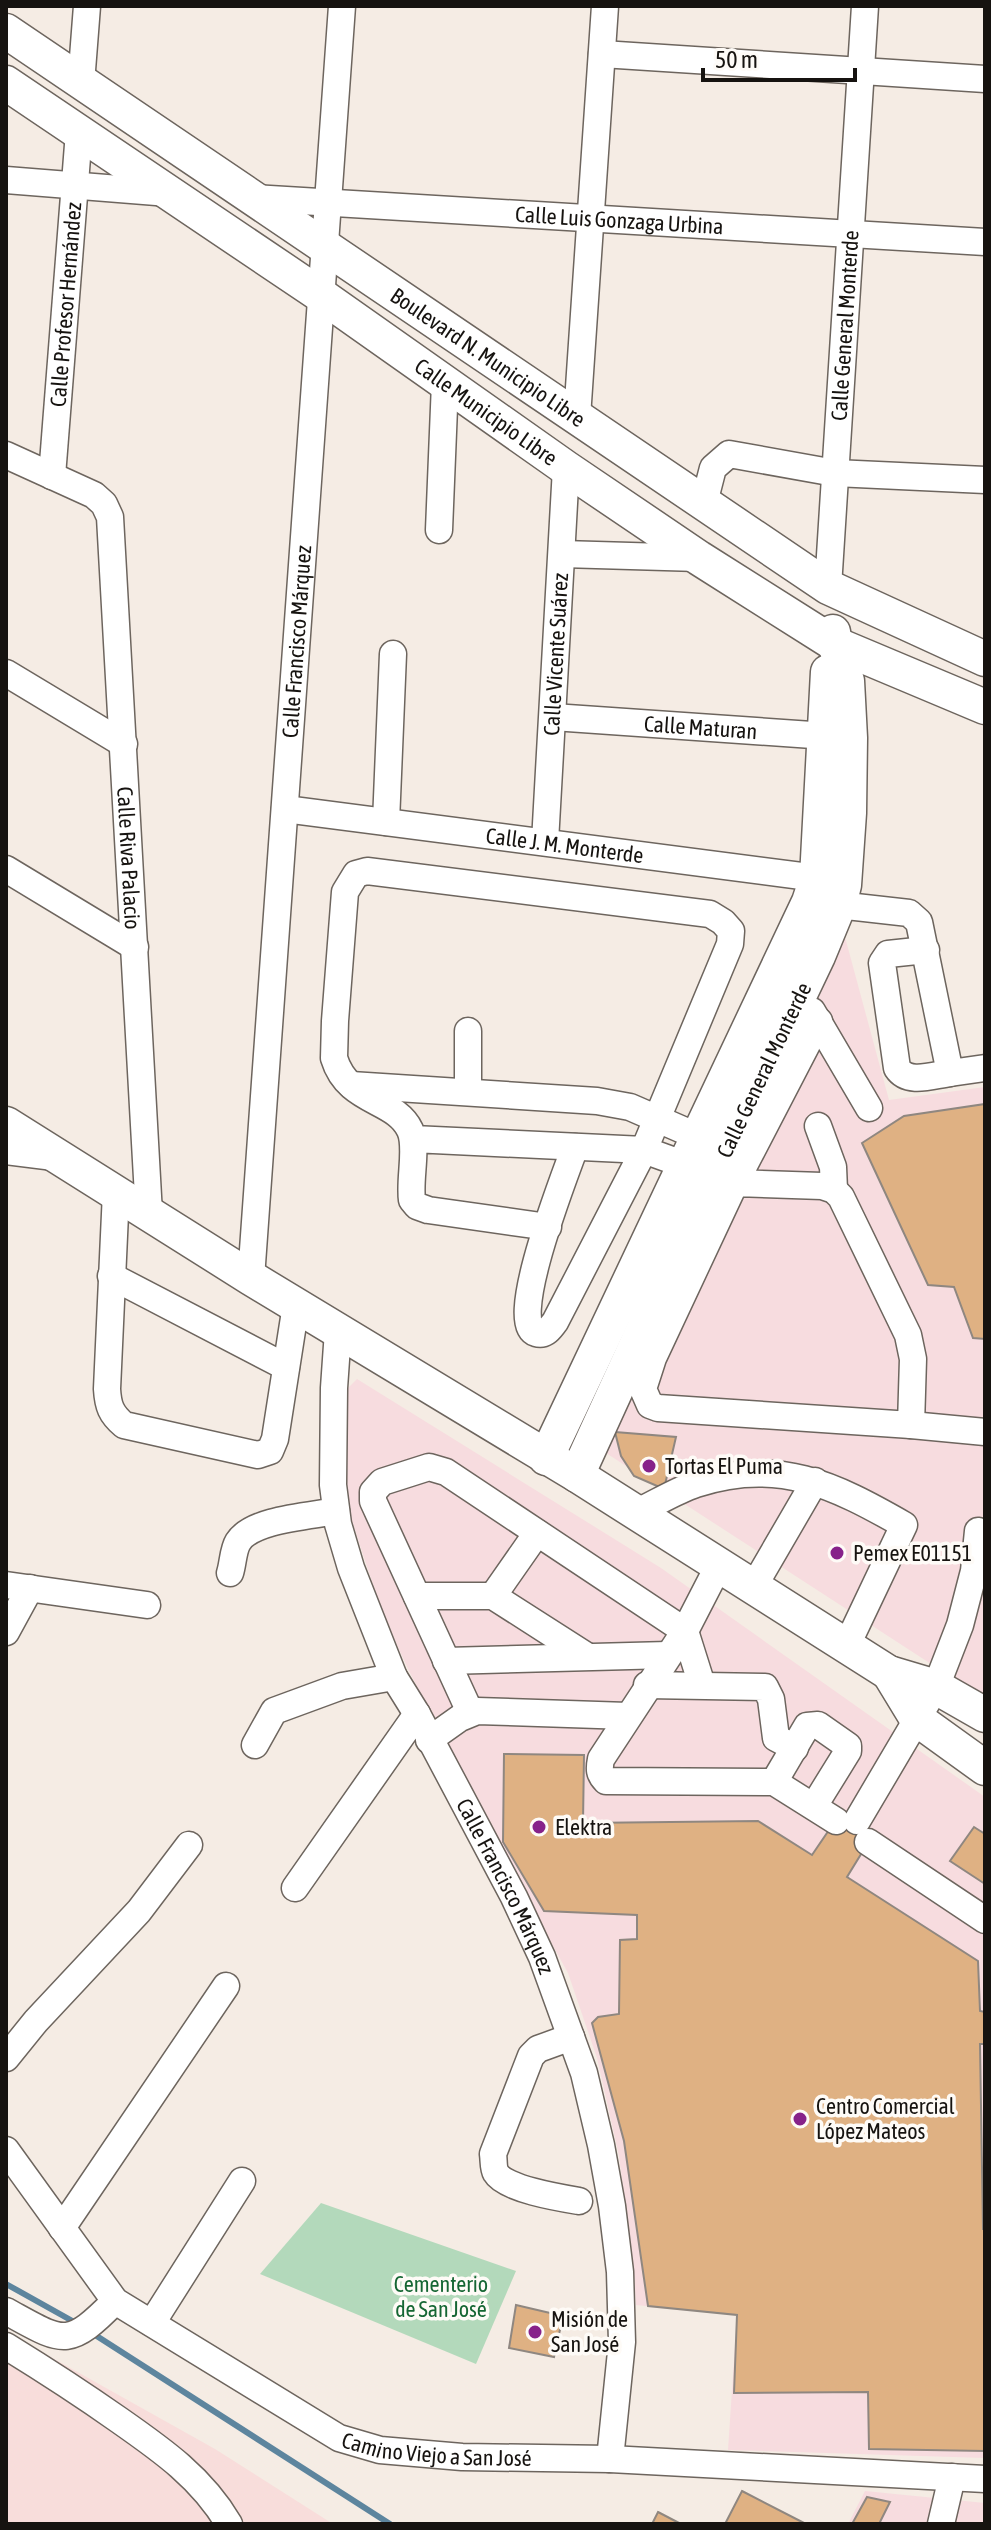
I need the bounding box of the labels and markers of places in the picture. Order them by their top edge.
place label: Tortas El Puma [665,1453,783,1479]
marker: Tortas El Puma [640,1457,658,1475]
place label: Pemex E01151 [853,1540,972,1566]
marker: Pemex E01151 [828,1544,846,1562]
place label: Elektra [555,1814,612,1840]
marker: Elektra [530,1818,548,1836]
place label: Centro Comercial López Mateos [816,2093,955,2144]
marker: Centro Comercial López Mateos [791,2110,809,2128]
place label: Misión de San José [551,2306,628,2357]
marker: Misión de San José [526,2323,544,2341]

